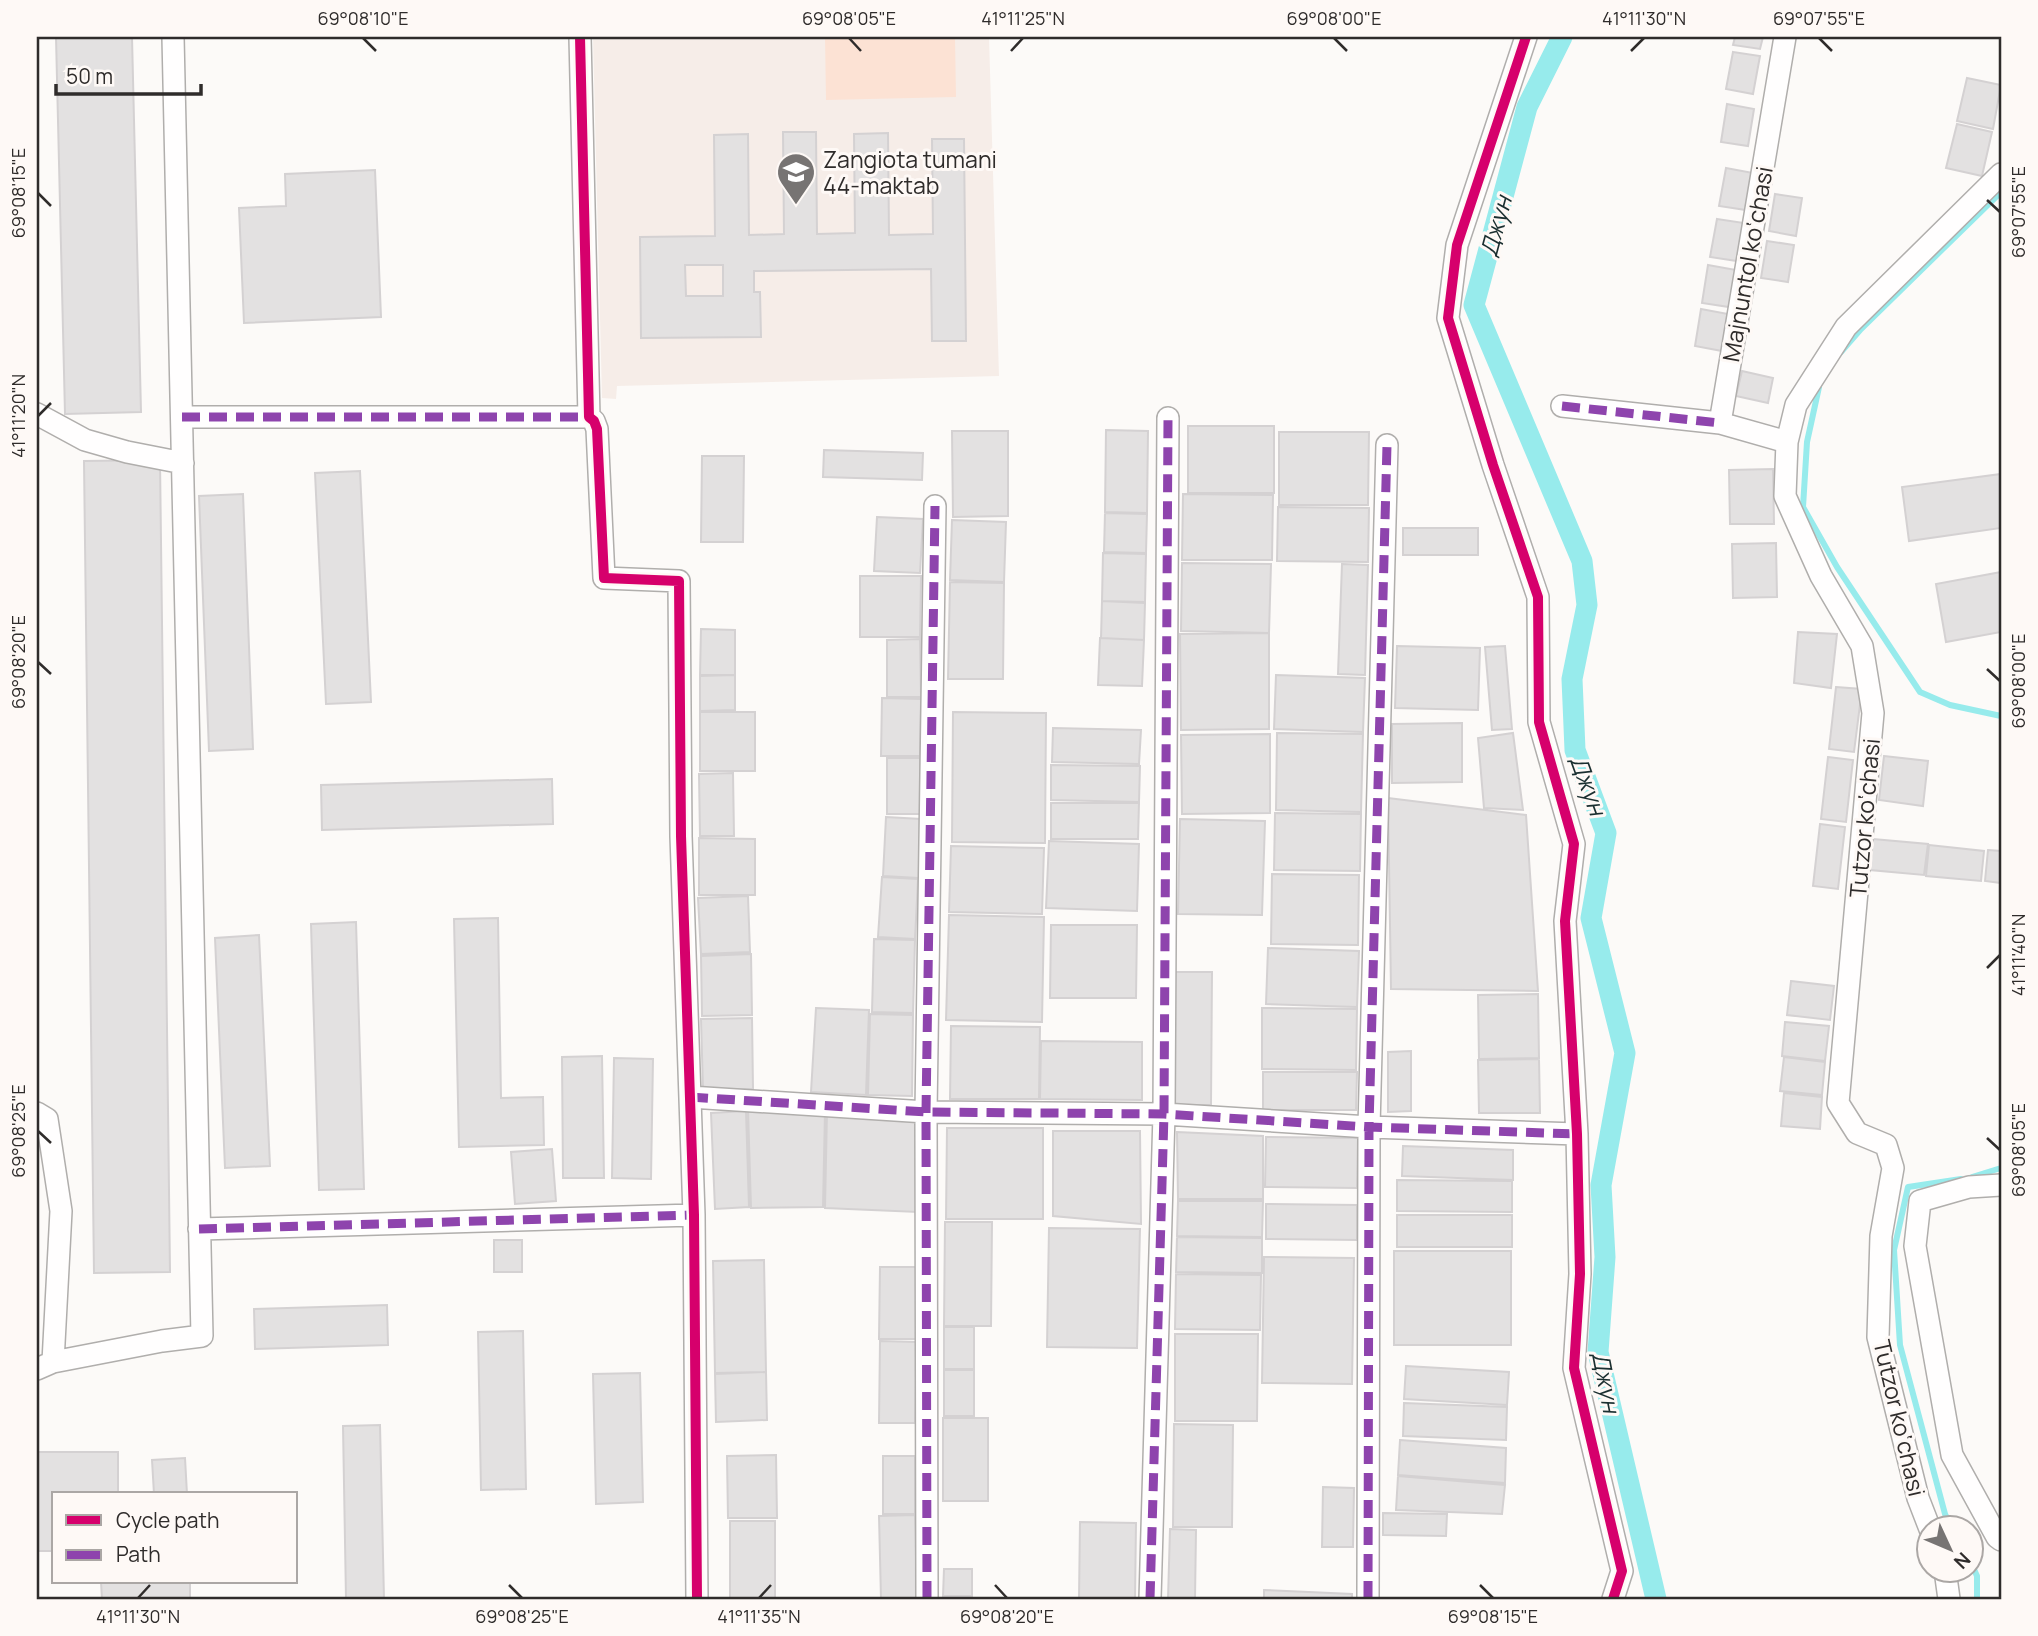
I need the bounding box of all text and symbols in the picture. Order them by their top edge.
text: 69°08'10"E [318,6,408,30]
text: 69°08'05"E [802,6,896,30]
text: 41°11'25"N [981,6,1065,30]
text: 69°08'00"E [1287,6,1381,30]
text: 41°11'30"N [1602,6,1686,30]
text: 69°07'55"E [1773,6,1865,30]
scale bar [56,52,201,96]
text: 50 m [66,62,113,90]
place label: Zangiota tumani 44-maktab [823,143,997,201]
text: 69°08'15"E [6,148,30,238]
school or university icon: Zangiota tumani 44-maktab [775,151,817,206]
street label: Majnuntol ko‘chasi [1714,164,1780,364]
text: 69°07'55"E [2006,166,2030,258]
water label: Джун [1471,190,1519,260]
text: 41°11'20"N [6,374,30,458]
text: 69°08'20"E [6,615,30,709]
text: 69°08'00"E [2006,634,2030,728]
street label: Tutzor ko‘chasi [1841,737,1887,899]
water label: Джун [1563,751,1616,821]
text: 41°11'40"N [2006,914,2030,996]
text: 69°08'25"E [6,1084,30,1178]
text: 69°08'05"E [2006,1103,2030,1197]
street label: Tutzor ko‘chasi [1866,1337,1934,1499]
water label: Джун [1585,1349,1629,1417]
legend [52,1492,298,1584]
text: Cycle path [116,1506,219,1534]
north arrow [1916,1514,1986,1584]
text: Path [116,1540,161,1568]
text: N [1948,1547,1976,1575]
text: 41°11'30"N [96,1604,180,1628]
text: 69°08'25"E [475,1604,569,1628]
text: 41°11'35"N [717,1604,801,1628]
text: 69°08'20"E [960,1604,1054,1628]
text: 69°08'15"E [1448,1604,1538,1628]

